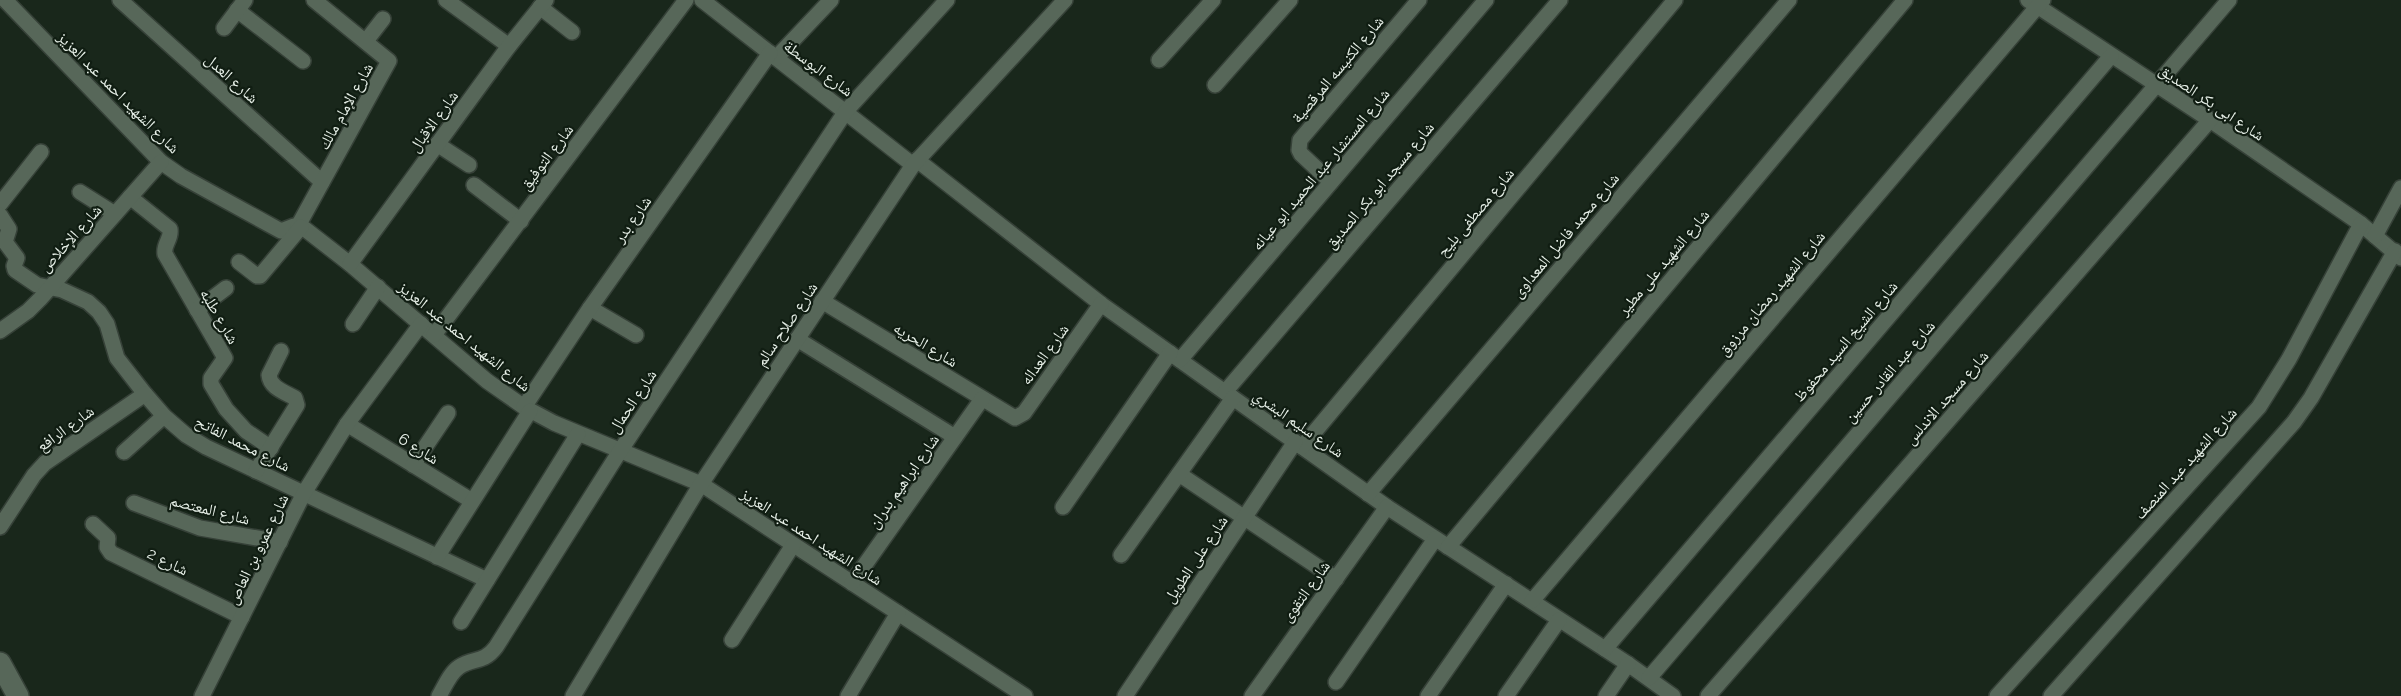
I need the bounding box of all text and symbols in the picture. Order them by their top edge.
street label: شارع الكنيسه المرقصية [1287,12,1388,127]
street label: شارع الشهيد احمد عبد العزيز [52,27,184,158]
street label: شارع البوسطة [780,36,857,101]
street label: شارع العدل [200,49,262,108]
street label: شارع الإمام مالك [314,59,378,153]
street label: شارع ابى بكر الصديق [2155,60,2268,146]
street label: شارع المستشار عبد الحميد ابو عيانه [1247,85,1394,255]
street label: شارع الاقبال [405,87,463,156]
street label: شارع مسجد ابو بكر الصديق [1321,118,1439,253]
street label: شارع التوفيق [515,121,578,195]
street label: شارع مصطفى بليح [1433,164,1519,261]
street label: شارع محمد فاضل المعداوى [1508,169,1624,302]
street label: شارع بدر [609,192,656,248]
street label: شارع الإخلاص [35,201,106,277]
street label: شارع الشهيد على مطير [1613,205,1714,321]
street label: شارع الشهيد رمضان مرزوق [1714,227,1830,360]
street label: شارع الشهيد احمد عبد العزيز [393,277,535,396]
street label: شارع الشيخ السيد محفوظ [1789,277,1902,406]
street label: شارع صلاح سالم [751,279,822,371]
street label: شارع طلبه [195,285,243,348]
street label: شارع عبد القادر حسين [1840,316,1940,427]
street label: شارع الحريه [890,318,961,372]
street label: شارع العداله [1016,320,1074,389]
street label: شارع مسجد الاندلس [1900,346,1993,449]
street label: شارع الحمال [604,366,661,437]
street label: شارع سليم البشري [1248,385,1348,464]
street label: شارع الرافع [33,401,98,456]
street label: شارع الشهيد عبد المنصف [2130,403,2241,524]
street label: شارع محمد الفاتح [192,411,294,476]
street label: شارع 6 [394,429,442,469]
street label: شارع ابراهيم بدران [864,430,944,533]
street label: شارع الشهيد احمد عبد العزيز [736,483,886,590]
street label: شارع المعتصم [168,490,252,530]
street label: شارع عمرو بن العاص [223,491,293,608]
street label: شارع على الطويل [1159,512,1232,607]
street label: شارع 2 [144,544,191,580]
street label: شارع التقوى [1277,557,1335,626]

